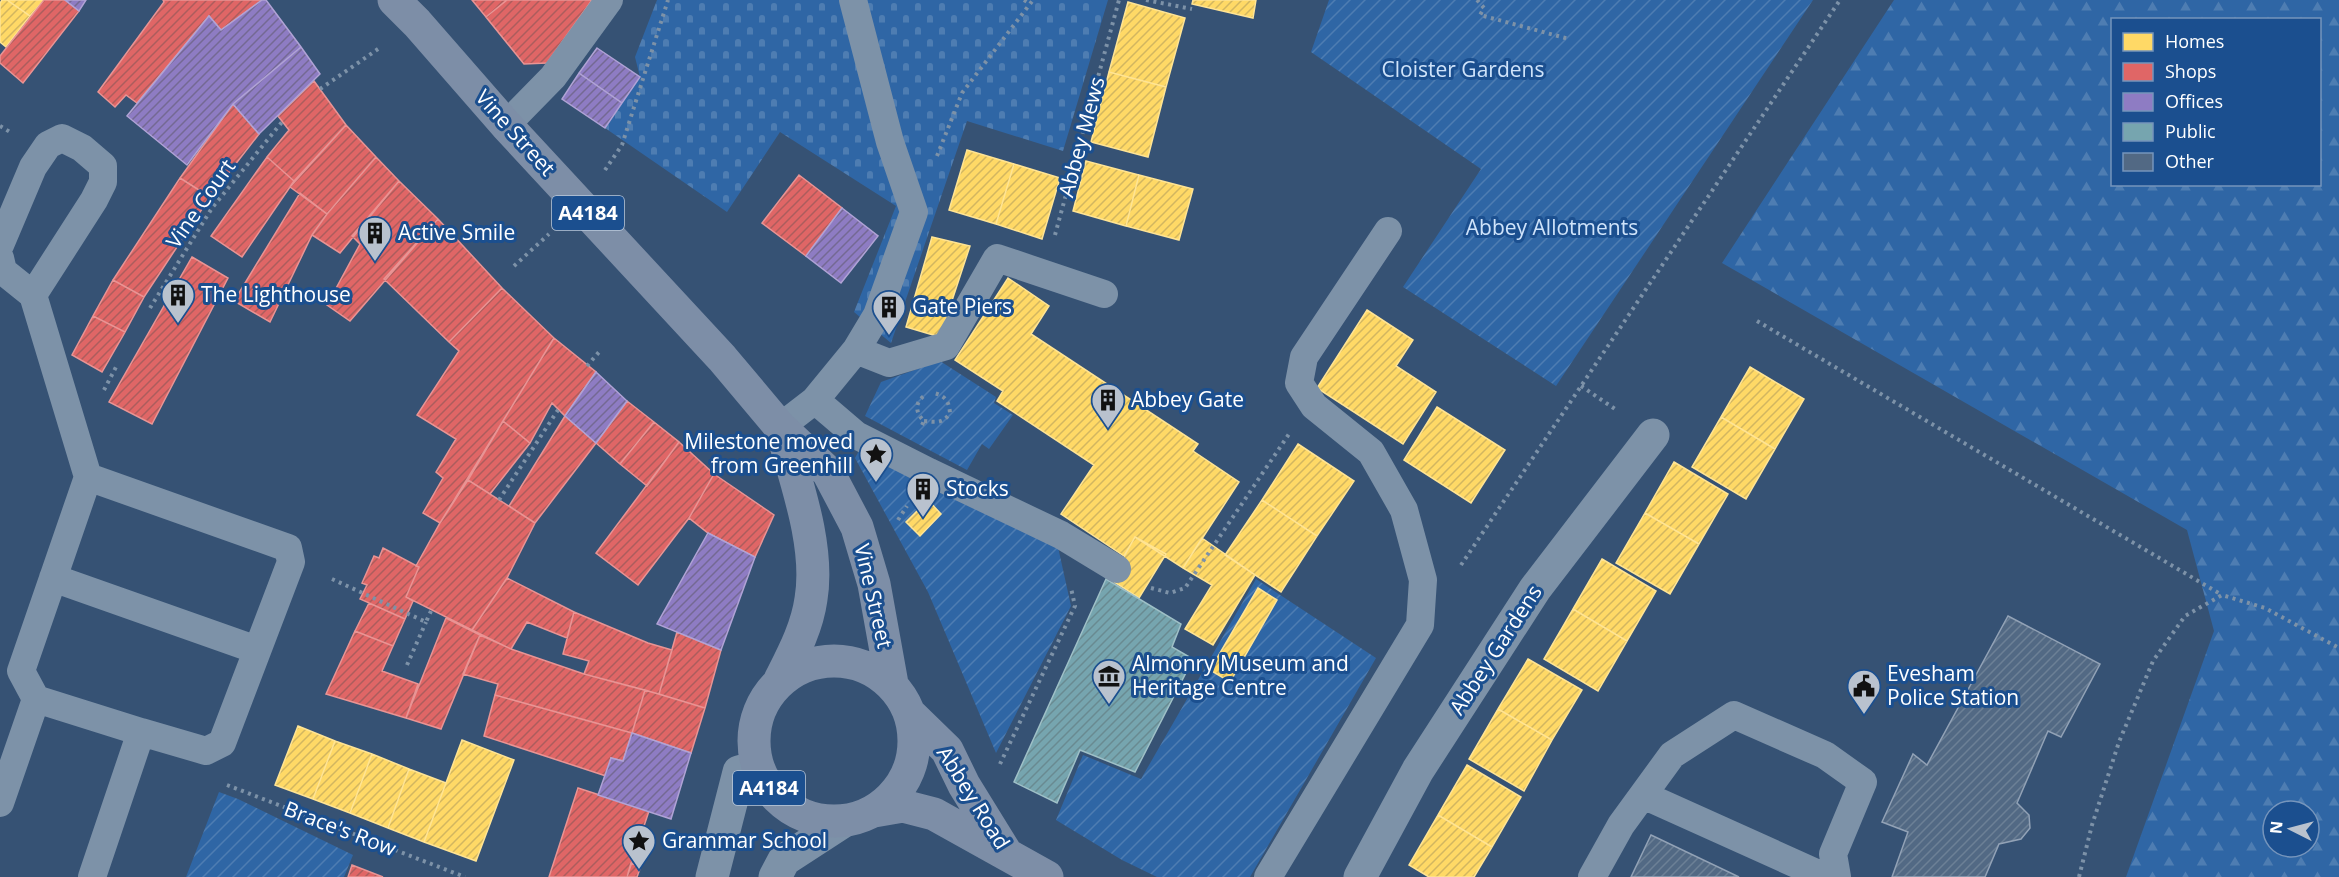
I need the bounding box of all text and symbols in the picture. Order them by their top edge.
legend [2111,18,2321,186]
text: Homes [2165,29,2224,53]
park label: Cloister Gardens [1382,55,1544,83]
text: Shops [2165,59,2216,83]
street label: Abbey Mews [1052,73,1111,200]
street label: Vine Street [470,83,562,181]
text: Offices [2165,89,2223,113]
text: Public [2165,119,2216,143]
text: Other [2165,149,2215,173]
street label: Vine Court [159,153,241,254]
road number: A4184 [552,196,624,230]
park label: Abbey Allotments [1466,213,1638,241]
building icon: Active Smile [357,215,393,262]
place label: Active Smile [398,218,515,246]
building icon: The Lighthouse [160,277,196,324]
place label: The Lighthouse [201,280,351,308]
building icon: Gate Piers [871,289,907,336]
place label: Gate Piers [912,292,1012,320]
building icon: Abbey Gate [1090,382,1126,429]
place label: Abbey Gate [1131,385,1244,413]
place label: Milestone moved from Greenhill [684,427,853,479]
place icon: Milestone moved from Greenhill [858,436,894,483]
building icon: Stocks [905,471,941,518]
place label: Stocks [946,474,1009,502]
street label: Vine Street [848,541,900,651]
street label: Abbey Gardens [1443,579,1548,720]
place label: Almonry Museum and Heritage Centre [1132,649,1349,701]
museum icon: Almonry Museum and Heritage Centre [1091,658,1127,705]
place label: Evesham Police Station [1887,659,2019,711]
public building icon: Evesham Police Station [1846,668,1882,715]
street label: Abbey Road [931,741,1017,854]
road number: A4184 [733,771,805,805]
street label: Brace's Row [280,794,401,862]
north arrow [2261,799,2321,859]
text: N [2264,820,2288,835]
place icon: Grammar School [621,823,657,870]
place label: Grammar School [662,826,827,854]

